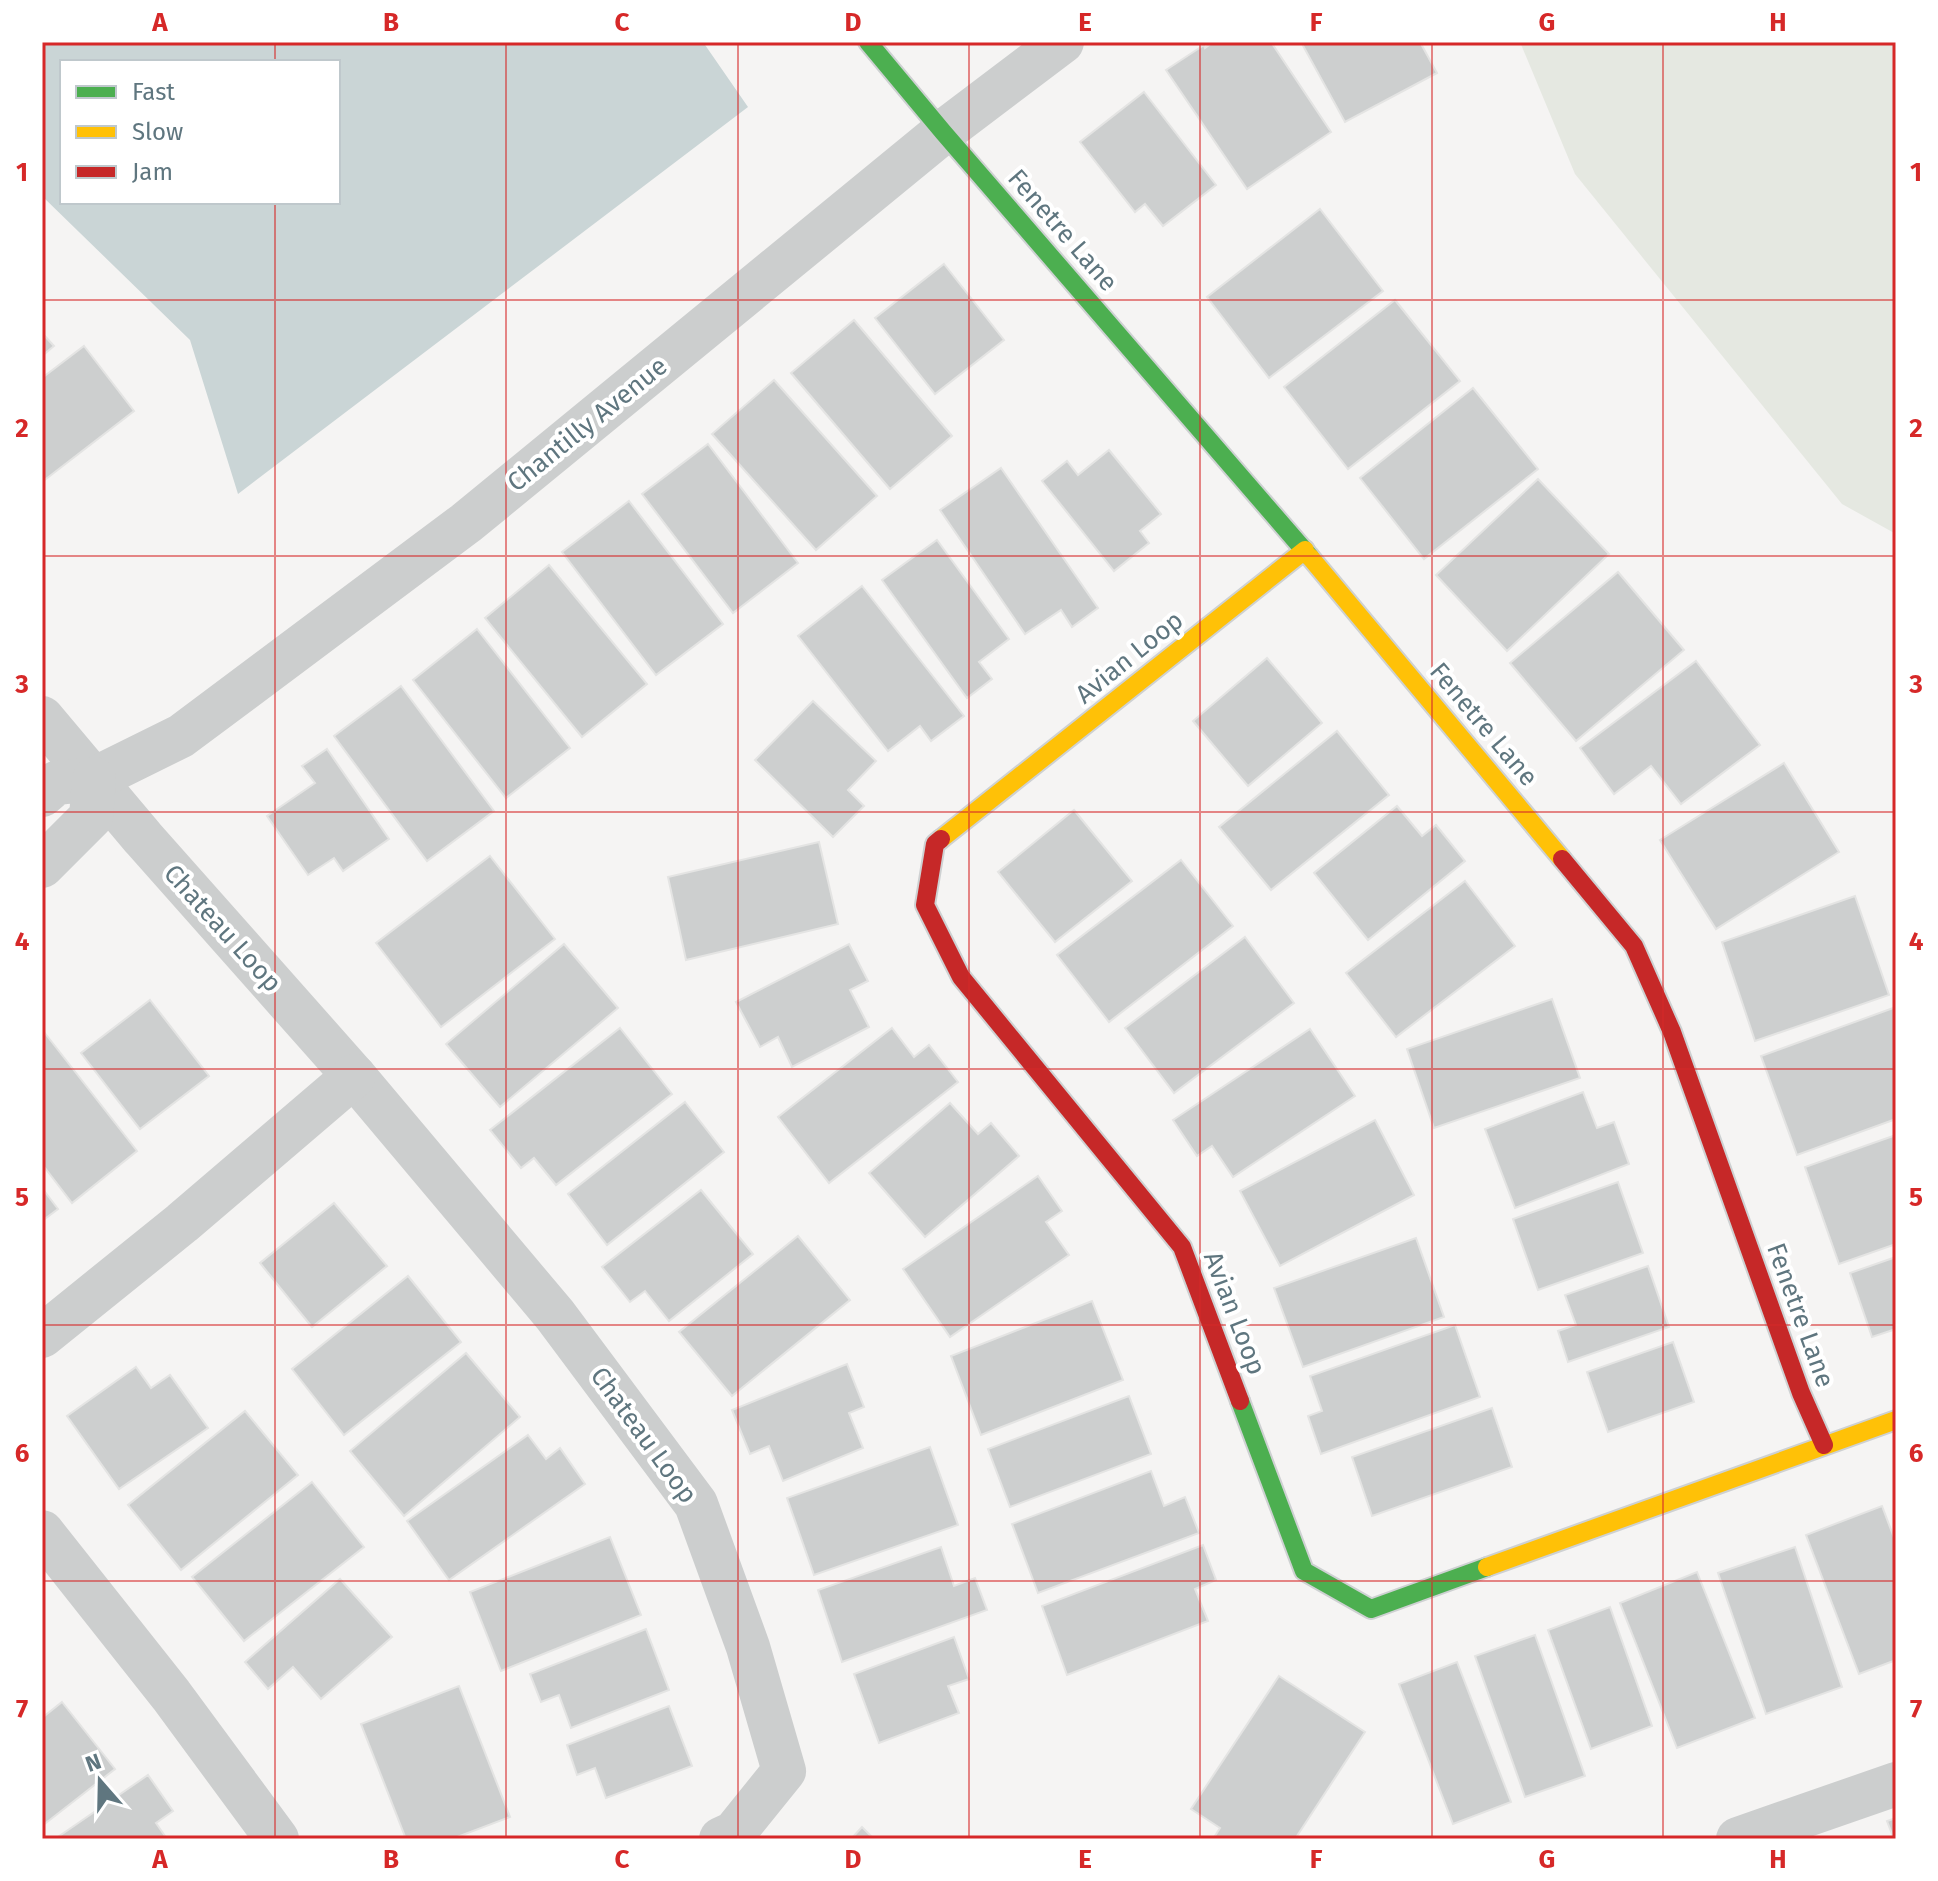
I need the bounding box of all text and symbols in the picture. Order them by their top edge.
text: A [151,7,168,38]
text: B [383,7,399,38]
text: C [615,7,630,38]
text: D [845,7,862,38]
text: E [1078,7,1092,38]
text: F [1310,7,1323,38]
text: G [1539,7,1555,38]
text: H [1769,7,1787,38]
legend [60,60,340,204]
text: Fast [132,78,175,106]
text: Slow [132,118,183,146]
text: 1 [16,157,28,188]
text: 1 [1910,157,1922,188]
text: Jam [132,158,173,186]
street label: Fenetre Lane [1001,163,1124,298]
street label: Chantilly Avenue [501,350,673,498]
text: 2 [15,413,29,444]
text: 2 [1909,413,1923,444]
street label: Avian Loop [1069,605,1189,710]
street label: Fenetre Lane [1423,656,1544,792]
text: 3 [14,669,29,700]
text: 3 [1908,669,1923,700]
street label: Chateau Loop [157,858,288,998]
text: 4 [15,926,30,957]
text: 4 [1909,926,1924,957]
text: 5 [15,1182,29,1213]
text: 5 [1909,1182,1923,1213]
street label: Fenetre Lane [1760,1239,1841,1392]
street label: Avian Loop [1197,1247,1272,1379]
street label: Chateau Loop [584,1361,703,1509]
text: 6 [15,1438,30,1469]
text: 6 [1909,1438,1924,1469]
text: 7 [16,1694,28,1725]
text: 7 [1910,1694,1922,1725]
north arrow [60,1741,140,1821]
text: N [82,1747,105,1778]
text: A [151,1844,168,1875]
text: B [383,1844,399,1875]
text: C [615,1844,630,1875]
text: D [845,1844,862,1875]
text: E [1078,1844,1092,1875]
text: F [1310,1844,1323,1875]
text: G [1539,1844,1555,1875]
text: H [1769,1844,1787,1875]

